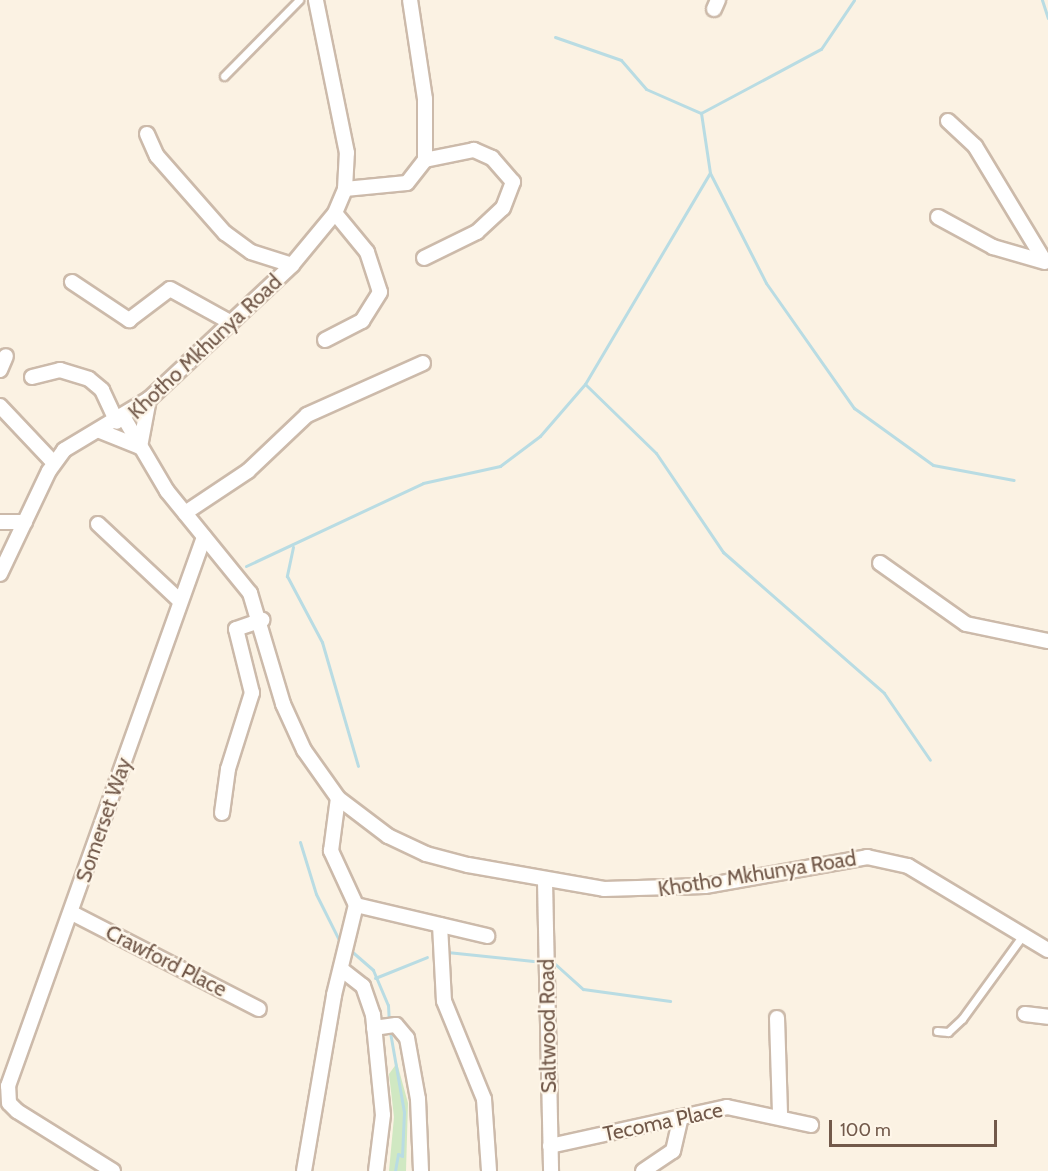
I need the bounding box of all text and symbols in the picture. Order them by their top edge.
street label: Khotho Mkhunya Road [123,269,287,425]
street label: Somerset Way [71,754,137,886]
street label: Khotho Mkhunya Road [656,846,858,902]
street label: Crawford Place [101,920,231,1002]
street label: Saltwood Road [534,959,562,1093]
street label: Tecoma Place [601,1097,725,1147]
scale bar [832,1108,1000,1146]
text: 100 m [840,1119,891,1141]

